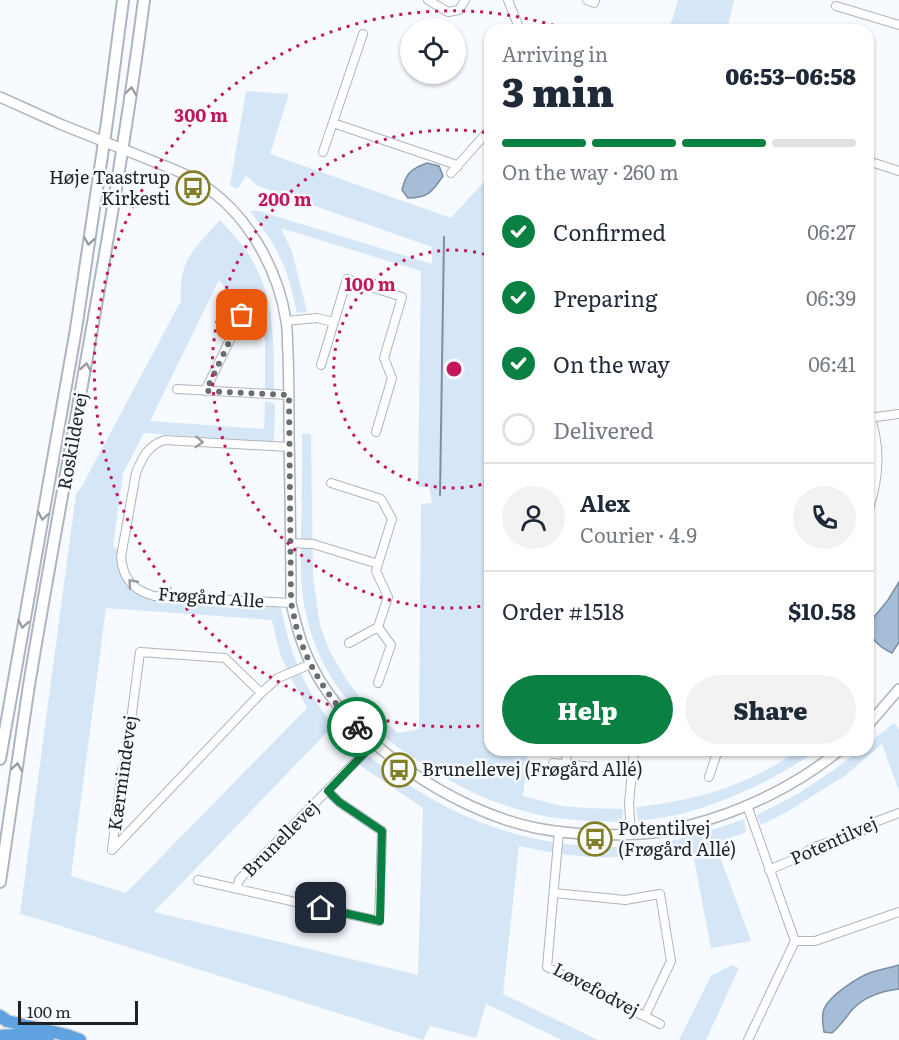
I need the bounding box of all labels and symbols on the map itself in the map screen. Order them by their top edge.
one-way arrow [125,87,137,96]
text: 300 m [174,101,228,128]
place label: Høje Taastrup Kirkesti [49,163,170,211]
bus stop icon: Høje Taastrup Kirkesti [175,170,211,206]
text: 200 m [258,185,312,212]
one-way arrow [84,236,96,245]
text: 100 m [344,270,396,297]
pin [216,289,267,340]
centre of rings [444,359,464,379]
one-way arrow [79,363,92,373]
street label: Roskildevej [50,390,93,492]
one-way arrow [195,436,204,449]
one-way arrow [37,510,50,520]
one-way arrow [128,579,139,589]
street label: Frøgård Alle [157,579,265,614]
one-way arrow [17,619,30,629]
courier [327,697,387,757]
street label: Kærmindevej [100,713,143,832]
bus stop icon: Brunellevej (Frøgård Allé) [381,752,417,788]
place label: Brunellevej (Frøgård Allé) [422,755,643,782]
one-way arrow [11,763,23,772]
street label: Brunellevej [235,793,324,882]
street label: Potentilvej [786,808,881,871]
place label: Potentilvej (Frøgård Allé) [618,814,736,862]
bus stop icon: Potentilvej (Frøgård Allé) [577,821,613,857]
pin [295,882,346,933]
street label: Løvefodvej [549,955,645,1023]
scale bar [18,998,138,1026]

